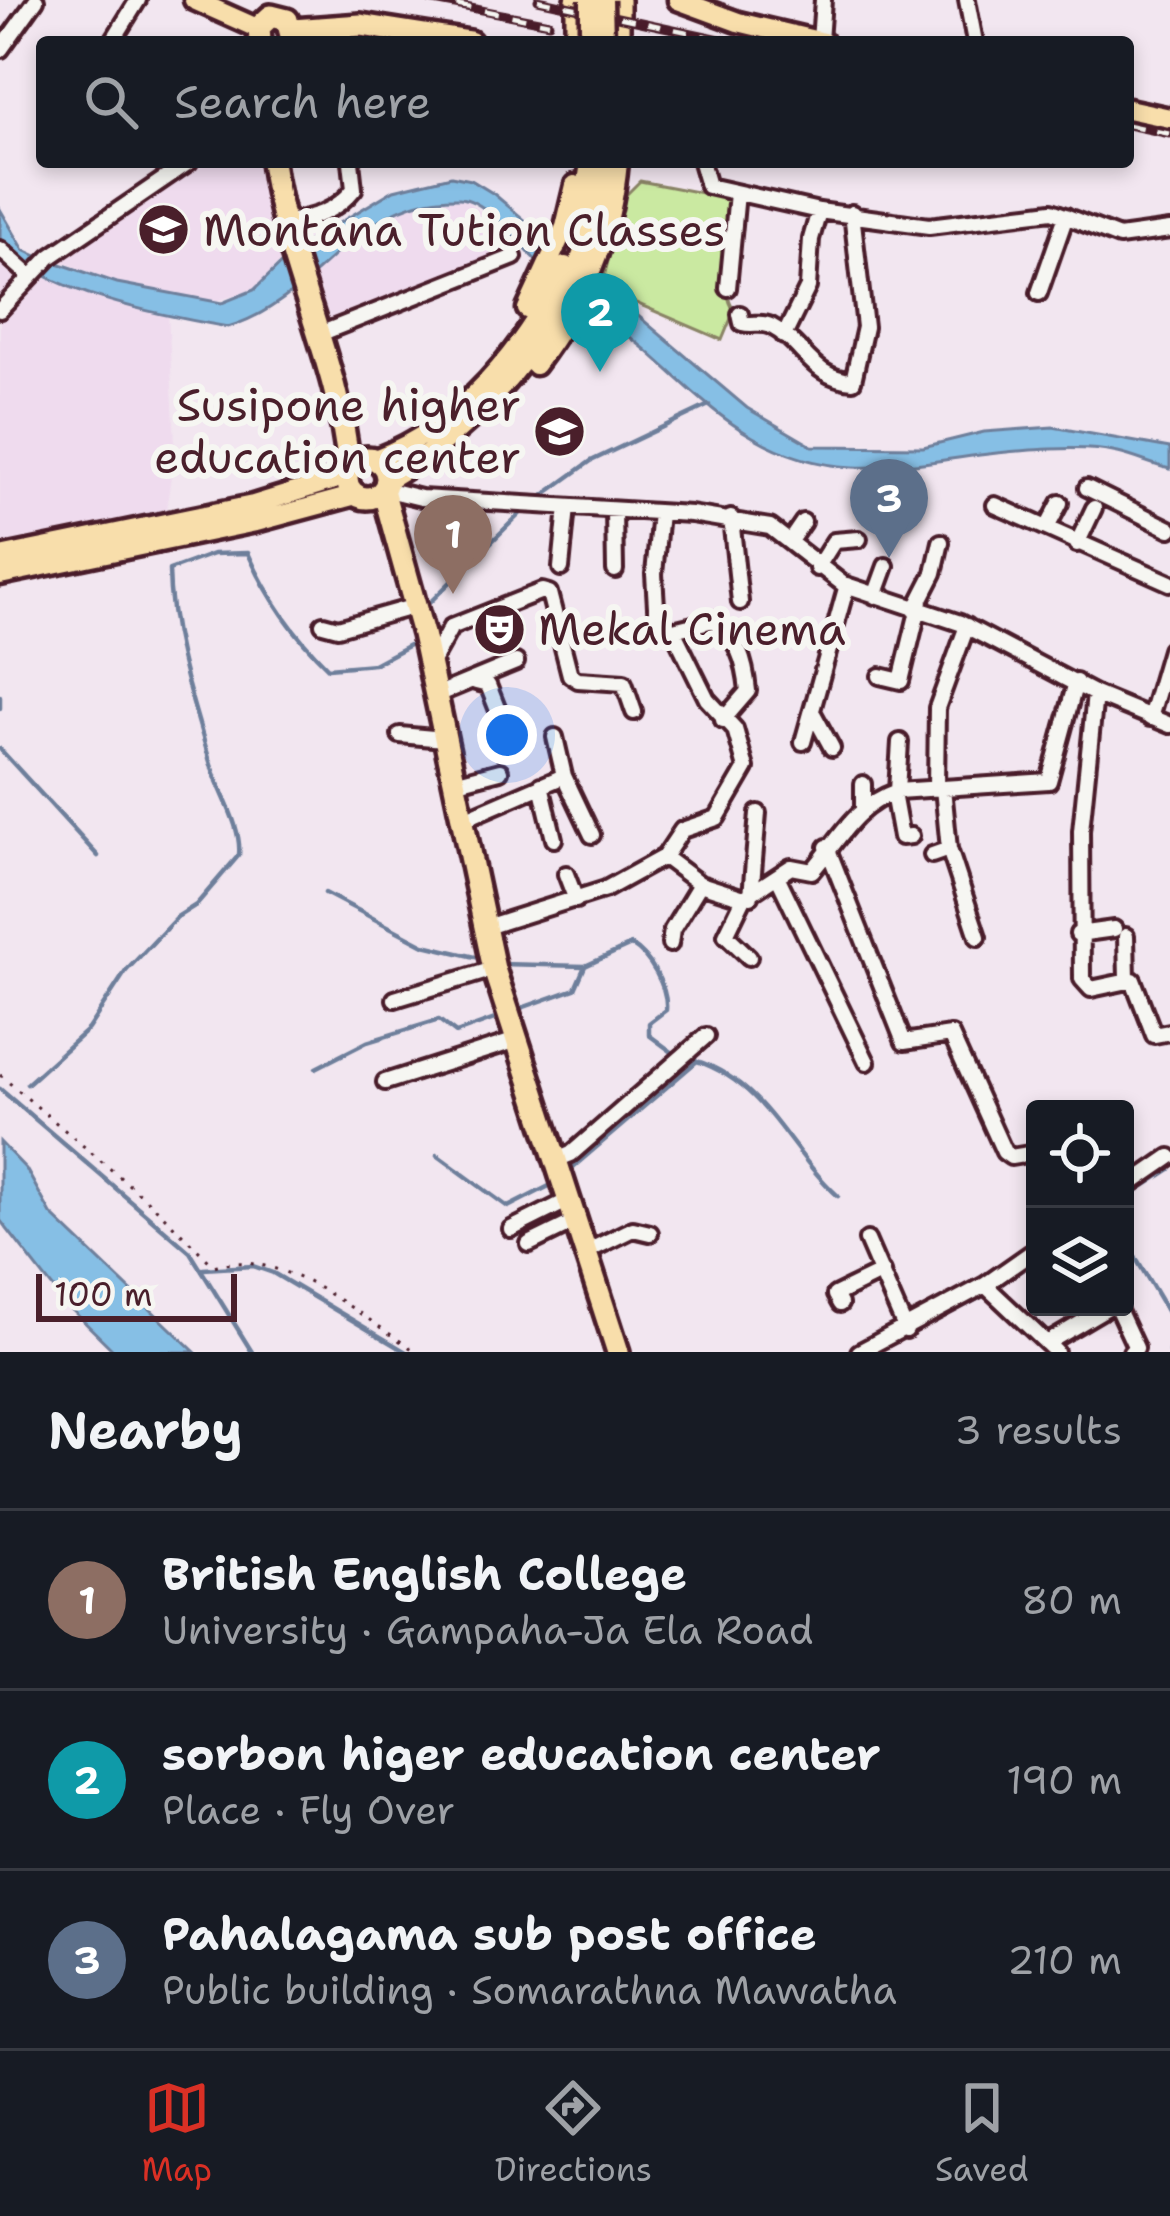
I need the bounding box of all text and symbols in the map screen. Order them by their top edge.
search box [36,36,1134,168]
icon: search [78,69,144,135]
text: Search here [174,72,431,132]
place label: Montana Tution Classes [203,200,726,260]
school or university icon: Montana Tution Classes [136,202,192,258]
pin: 2 [561,273,639,372]
place label: Susipone higher education center [154,375,521,487]
school or university icon: Susipone higher education center [532,403,588,459]
pin: 3 [850,459,928,558]
pin: 1 [414,495,492,594]
place label: Mekal Cinema [538,599,846,659]
theatre icon: Mekal Cinema [471,601,527,657]
your location [477,705,537,765]
map controls [1026,1100,1134,1316]
button: locate [1026,1100,1134,1208]
button: layers [1026,1208,1134,1316]
scale bar [36,1268,237,1321]
text: 100 m [54,1272,153,1317]
text: Nearby [48,1396,243,1464]
text: 3 results [955,1404,1122,1456]
text: British English College [162,1544,687,1604]
text: 1 [78,1574,96,1626]
text: 80 m [1021,1574,1122,1626]
text: University · Gampaha-Ja Ela Road [162,1604,813,1656]
text: sorbon higer education center [162,1724,881,1784]
text: 2 [73,1754,101,1806]
text: 190 m [1006,1754,1122,1806]
text: Place · Fly Over [162,1784,455,1836]
text: Pahalagama sub post office [162,1904,817,1964]
text: 3 [73,1934,101,1986]
text: 210 m [1007,1934,1122,1986]
text: Public building · Somarathna Mawatha [162,1964,897,2016]
tab: Map [141,2075,212,2192]
tab: Directions [495,2075,652,2192]
tab: Saved [935,2075,1029,2192]

